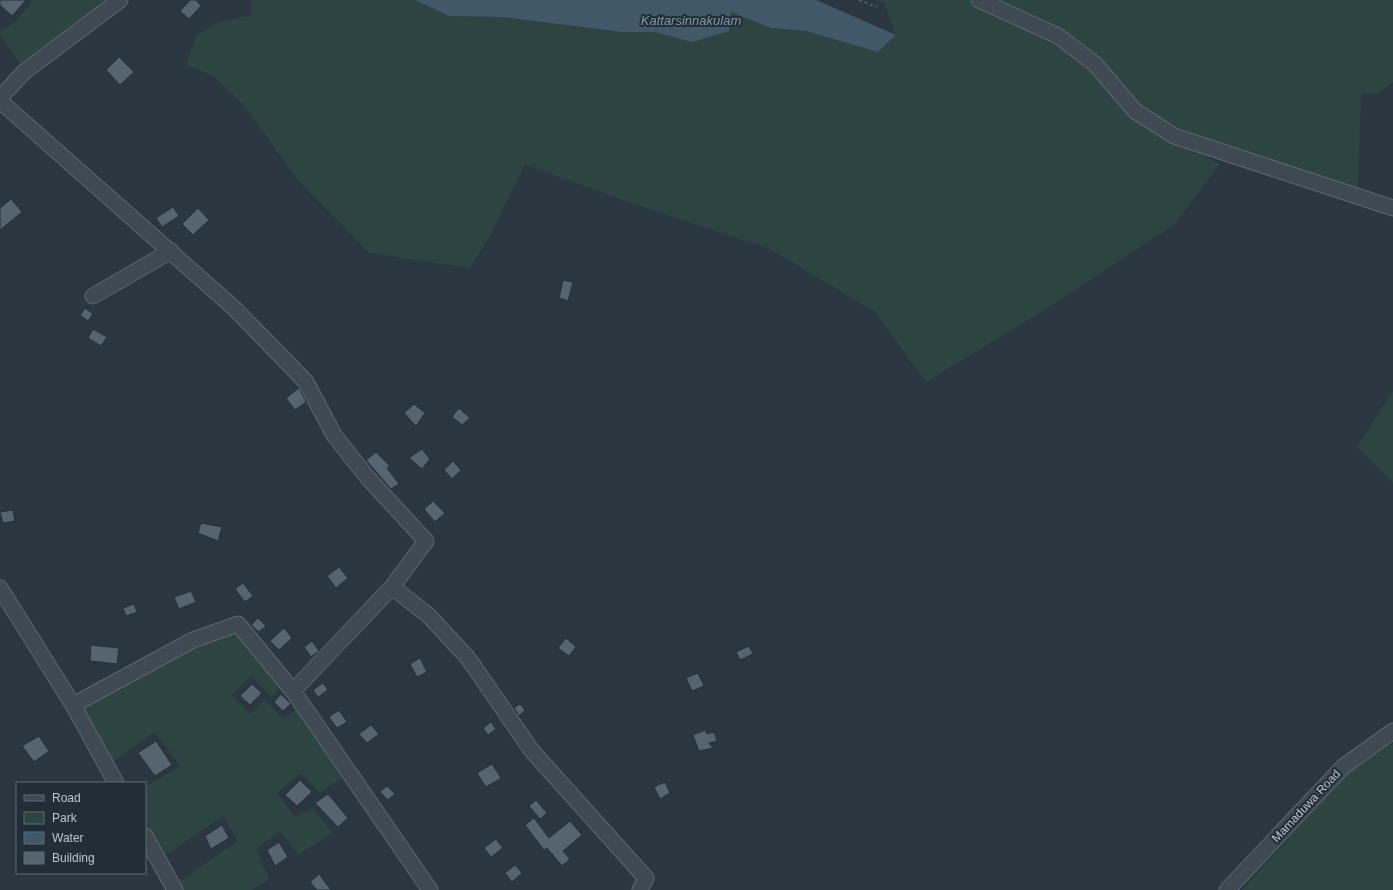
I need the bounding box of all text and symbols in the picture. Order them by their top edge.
water label: Kattarsinnakulam [641,13,741,28]
street label: Mamaduwa Road [1269,767,1343,845]
legend [16,782,146,874]
text: Road [52,791,81,805]
text: Park [52,811,78,825]
text: Water [52,831,84,845]
text: Building [52,851,95,865]

